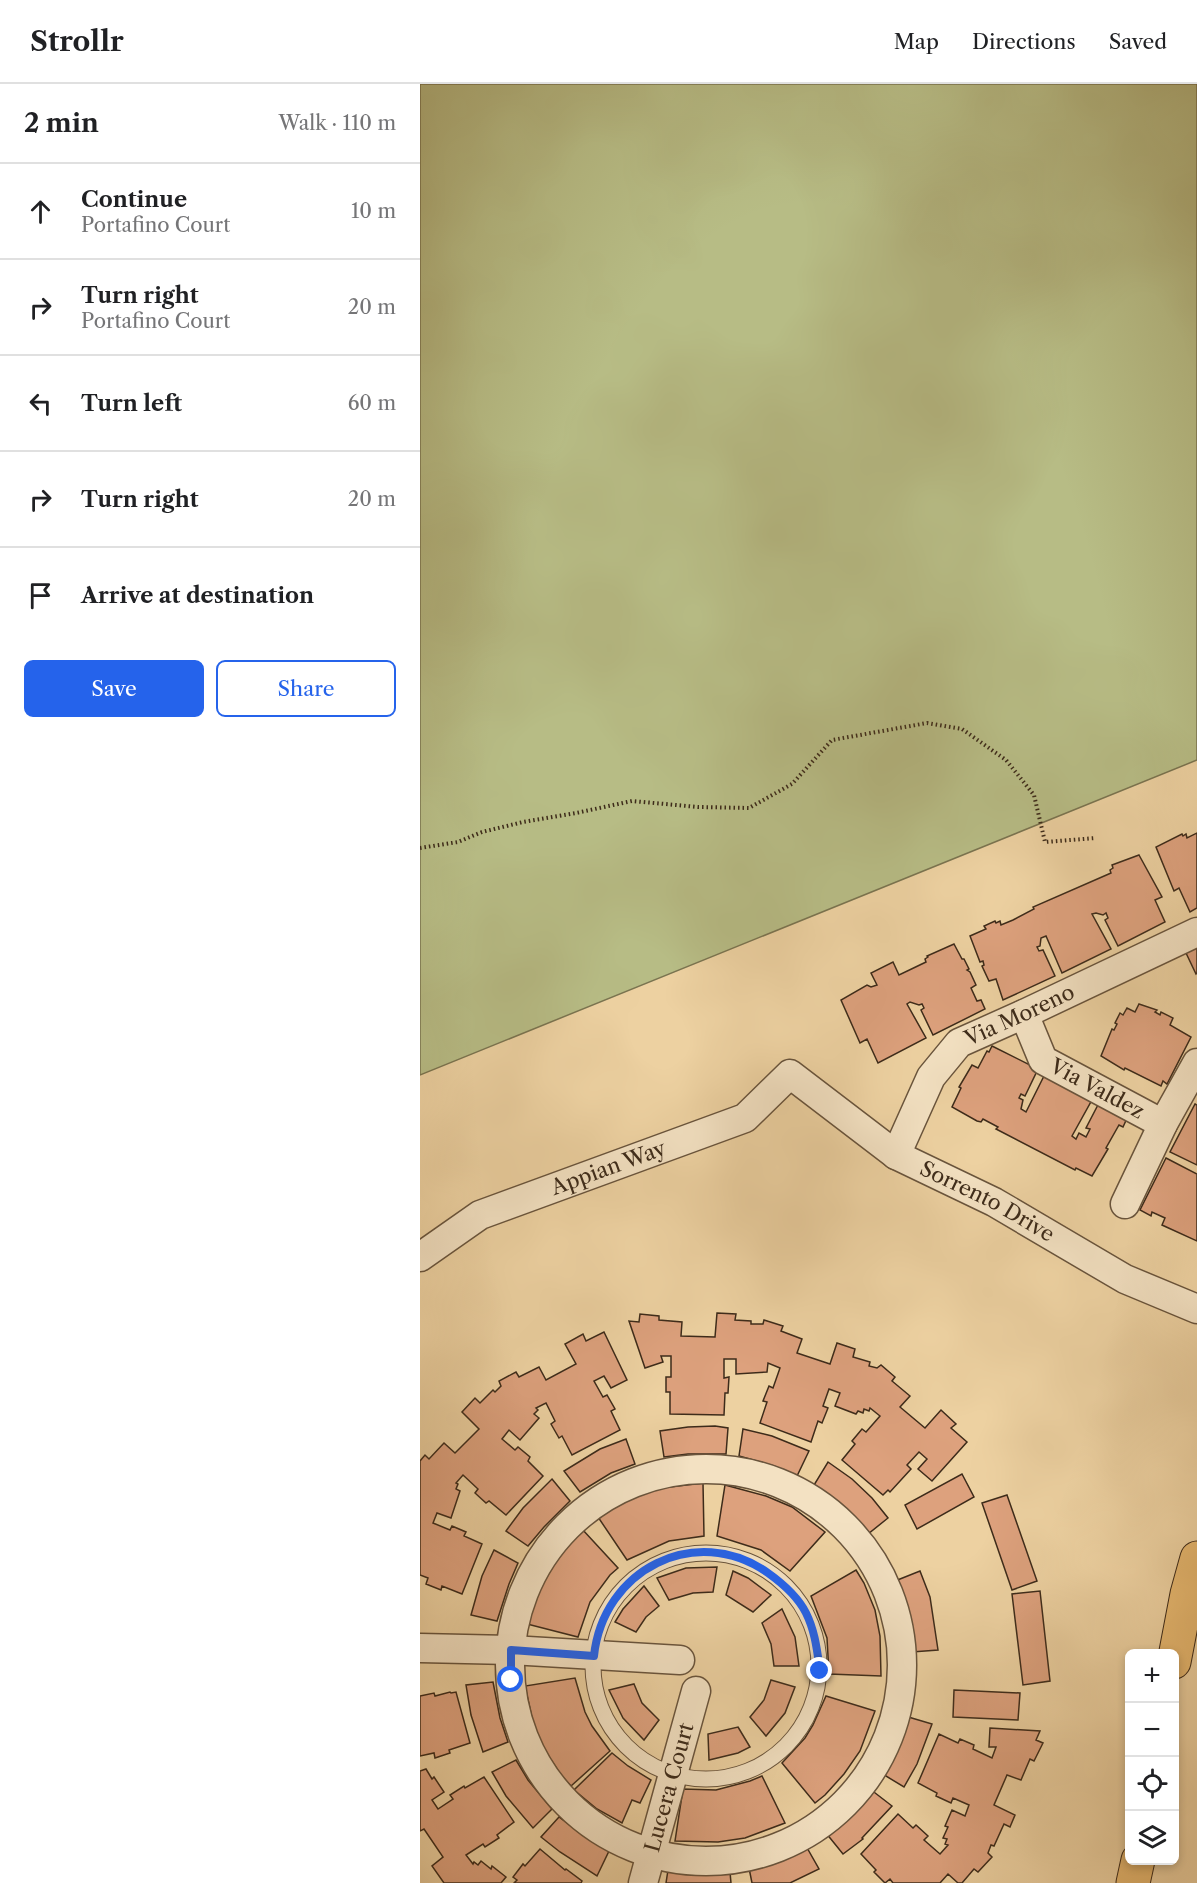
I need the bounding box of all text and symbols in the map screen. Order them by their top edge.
text: Strollr [30,24,124,58]
text: Map [894,29,939,54]
text: Directions [972,29,1076,54]
text: Saved [1109,29,1167,54]
text: 2 min [24,107,99,139]
text: Walk · 110 m [279,111,396,135]
text: Continue [81,186,187,213]
icon: ahead [24,195,57,228]
text: 10 m [351,199,396,223]
text: Portafino Court [81,213,230,237]
text: Turn right [81,282,199,309]
icon: right [24,291,57,324]
text: 20 m [348,295,396,319]
text: Portafino Court [81,309,230,333]
icon: left [24,387,57,420]
text: Turn left [81,390,182,417]
text: 60 m [348,391,396,415]
icon: right [24,483,57,516]
text: Turn right [81,486,199,513]
text: 20 m [348,487,396,511]
icon: arrive [24,579,57,612]
text: Arrive at destination [81,582,314,609]
button: Save [24,660,204,717]
button: Share [216,660,396,717]
street label: Via Moreno [960,979,1078,1051]
street label: Via Valdez [1045,1053,1149,1124]
street label: Appian Way [547,1135,669,1200]
street label: Sorrento Drive [916,1155,1059,1247]
map controls [1125,1649,1179,1865]
button: + [1125,1649,1179,1703]
route end [806,1657,832,1683]
route start [497,1666,523,1692]
button: − [1125,1703,1179,1757]
street label: Lucera Court [639,1719,699,1855]
button: locate [1125,1757,1179,1811]
button: layers [1125,1811,1179,1865]

